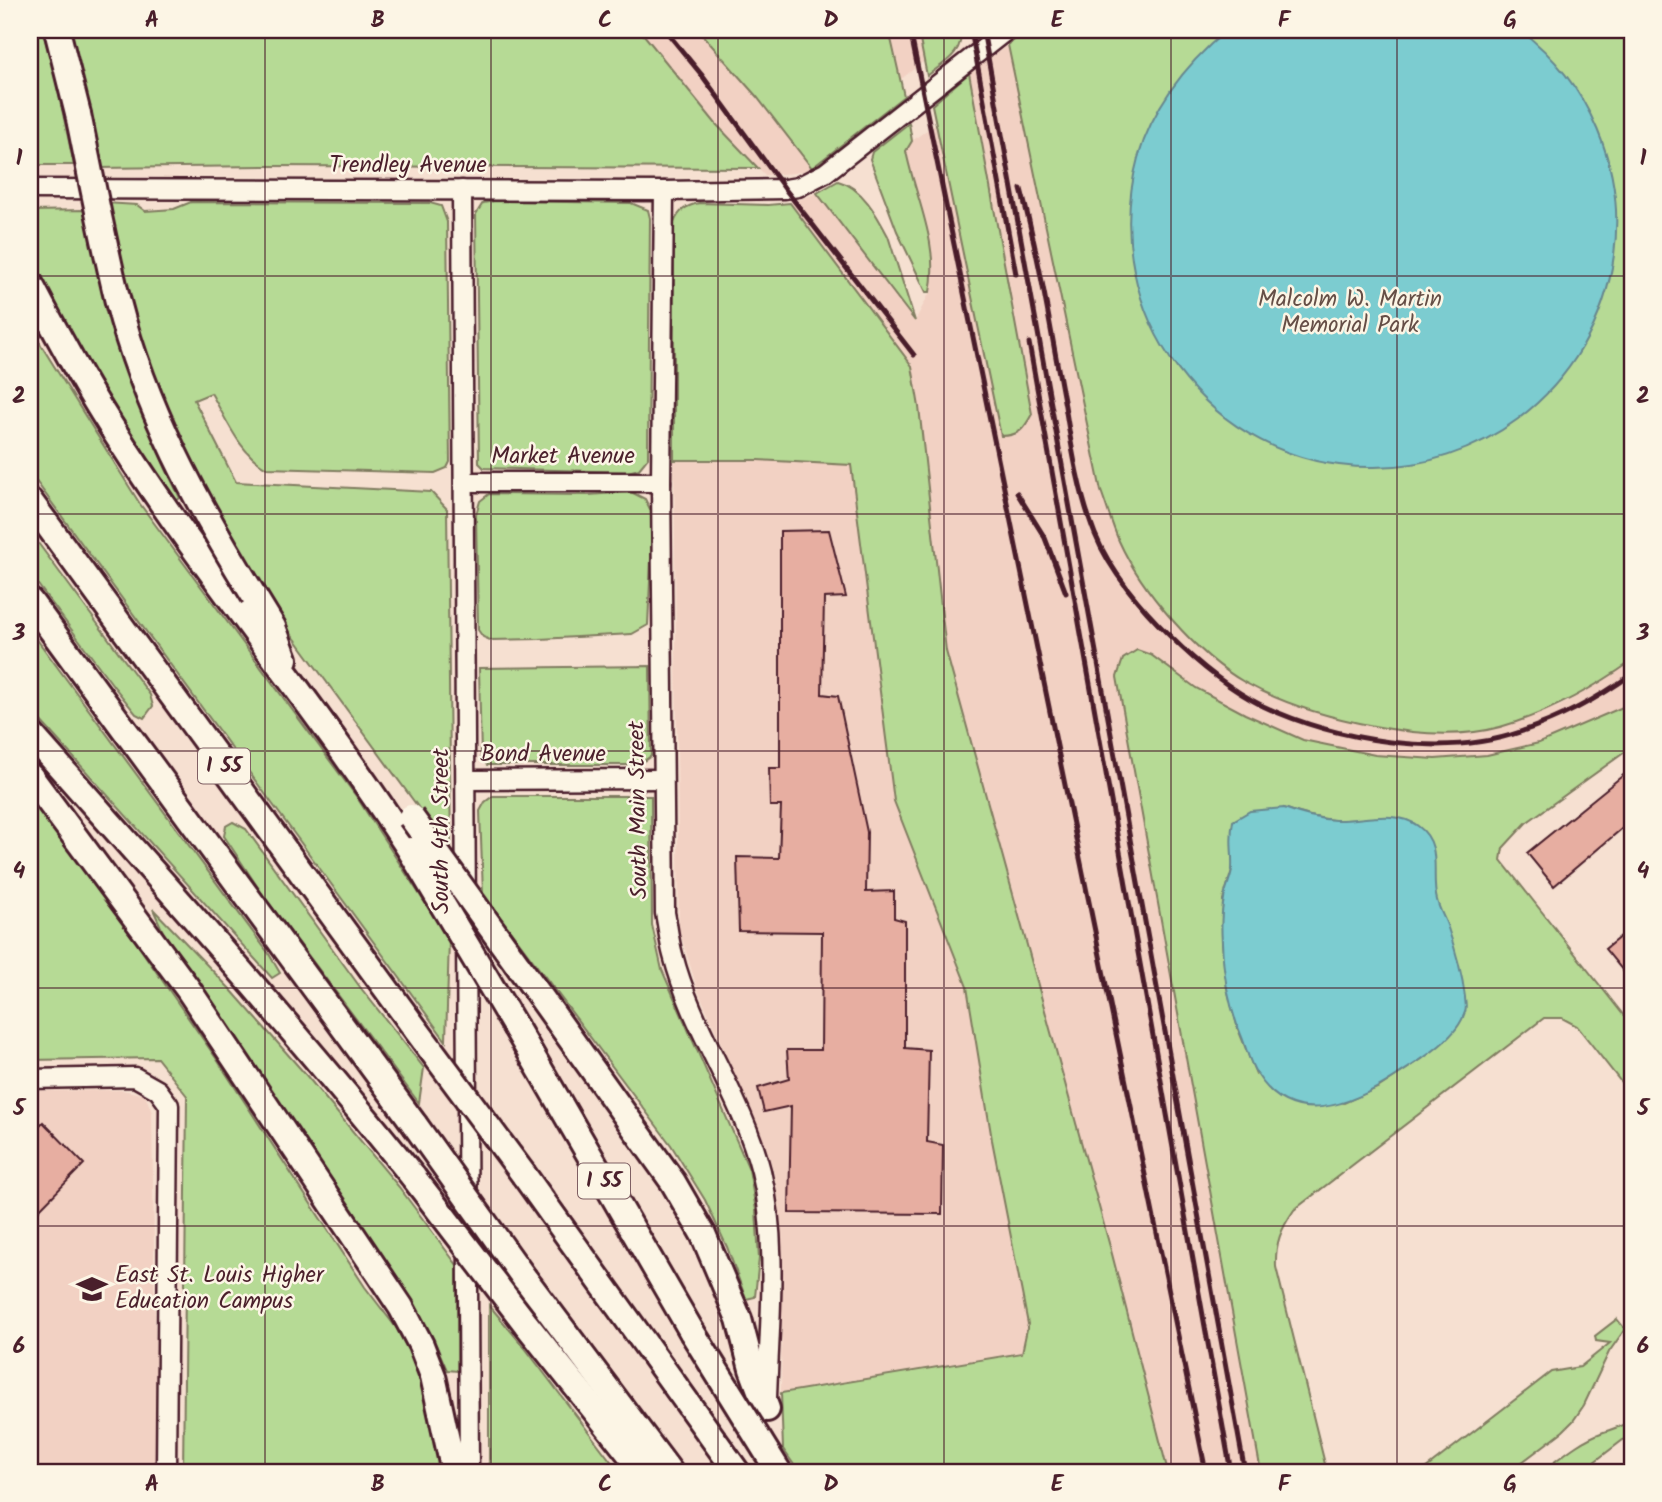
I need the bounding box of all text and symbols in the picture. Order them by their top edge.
text: A [145,3,159,39]
text: B [371,3,385,39]
text: C [598,3,612,39]
text: D [823,3,839,39]
text: E [1051,3,1065,39]
text: F [1278,3,1292,39]
text: G [1503,3,1517,39]
text: 1 [16,141,23,177]
text: 1 [1640,141,1647,177]
street label: Trendley Avenue [329,148,487,184]
park label: Malcolm W. Martin Memorial Park [1258,282,1442,344]
text: 2 [12,379,26,415]
text: 2 [1636,379,1650,415]
street label: Market Avenue [491,439,635,475]
text: 3 [12,616,26,652]
text: 3 [1636,616,1650,652]
street label: South Main Street [619,719,659,899]
street label: Bond Avenue [480,737,606,773]
street label: South 4th Street [424,747,460,914]
road number: I 55 [198,748,250,784]
text: 4 [13,854,26,890]
text: 4 [1637,854,1650,890]
text: 5 [12,1091,27,1127]
text: 5 [1636,1091,1651,1127]
road number: I 55 [578,1164,630,1198]
place label: East St. Louis Higher Education Campus [115,1258,325,1320]
school or university icon: East St. Louis Higher Education Campus [75,1272,109,1306]
text: 6 [13,1329,25,1365]
text: 6 [1637,1329,1649,1365]
text: A [145,1467,159,1502]
text: B [371,1467,385,1502]
text: C [598,1467,612,1502]
text: D [823,1467,839,1502]
text: E [1051,1467,1065,1502]
text: F [1278,1467,1292,1502]
text: G [1503,1467,1517,1502]

